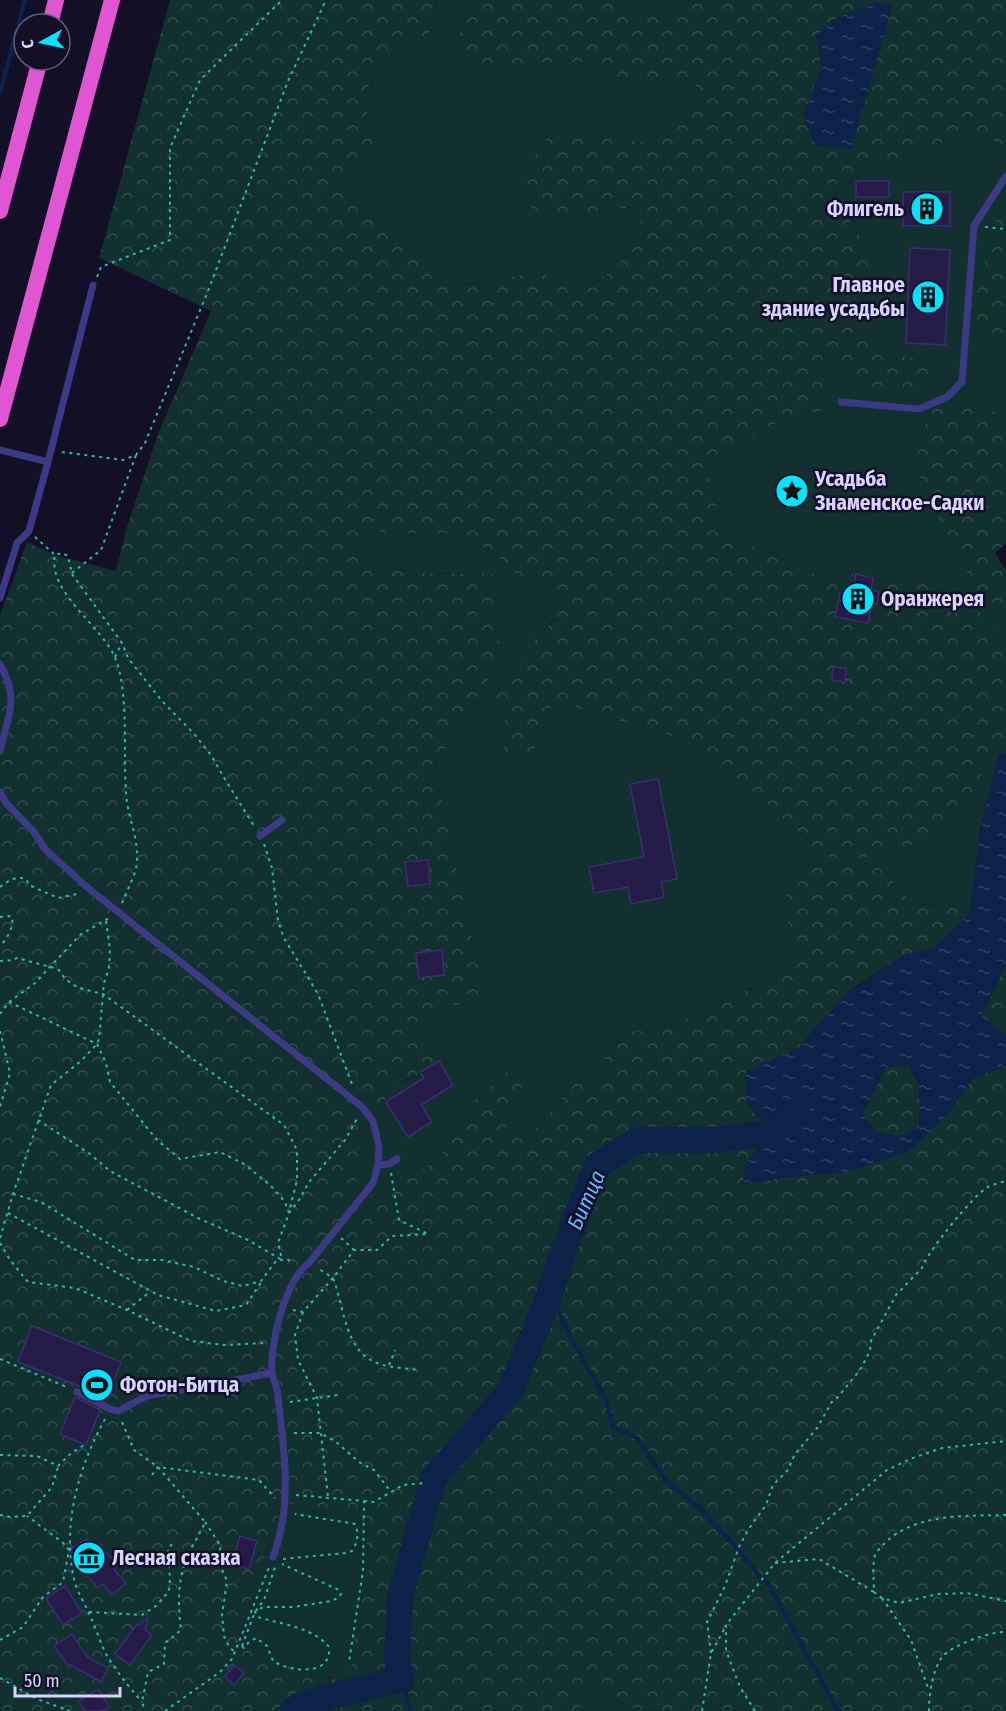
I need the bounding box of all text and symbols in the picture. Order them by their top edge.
north arrow [12,12,72,72]
text: С [18,38,38,49]
building icon: Флигель [909,191,945,227]
place label: Флигель [827,196,904,222]
place label: Главное здание усадьбы [762,272,905,322]
building icon: Главное здание усадьбы [910,279,946,315]
place label: Усадьба Знаменское-Садки [814,466,984,516]
place icon: Усадьба Знаменское-Садки [774,473,810,509]
building icon: Оранжерея [840,581,876,617]
place label: Оранжерея [881,586,984,612]
water label: Битца [561,1166,611,1234]
sports icon: Фотон-Битца [79,1367,115,1403]
place label: Фотон-Битца [120,1372,239,1398]
museum icon: Лесная сказка [71,1540,107,1576]
place label: Лесная сказка [112,1545,241,1571]
scale bar [15,1660,120,1698]
text: 50 m [24,1670,60,1692]

